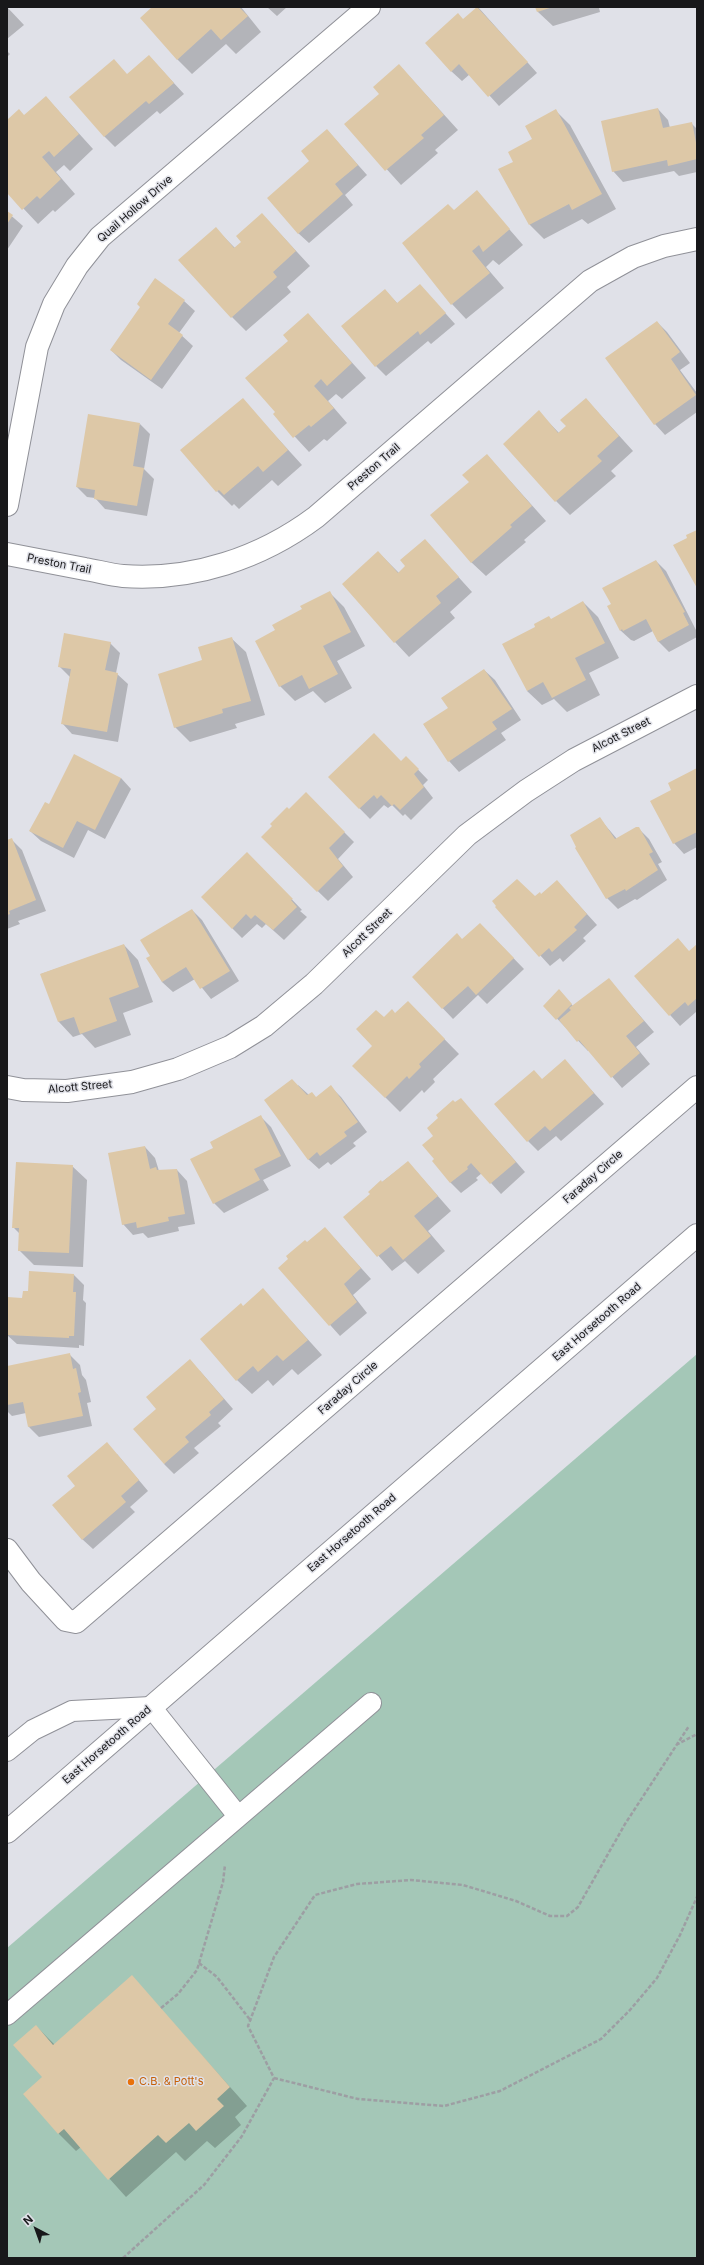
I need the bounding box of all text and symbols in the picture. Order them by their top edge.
street label: Quail Hollow Drive [95,173,175,245]
street label: Preston Trail [345,441,403,493]
street label: Preston Trail [26,551,92,577]
street label: Alcott Street [589,715,653,755]
street label: Alcott Street [339,906,395,960]
street label: Alcott Street [47,1078,113,1096]
street label: Faraday Circle [560,1147,626,1207]
street label: East Horsetooth Road [550,1280,644,1364]
street label: Faraday Circle [315,1358,381,1418]
street label: East Horsetooth Road [305,1491,399,1575]
street label: East Horsetooth Road [60,1703,154,1787]
place label: C.B. & Pott's [139,2075,203,2089]
marker: C.B. & Pott's [126,2077,136,2087]
north arrow [16,2209,56,2249]
text: N [20,2212,36,2228]

